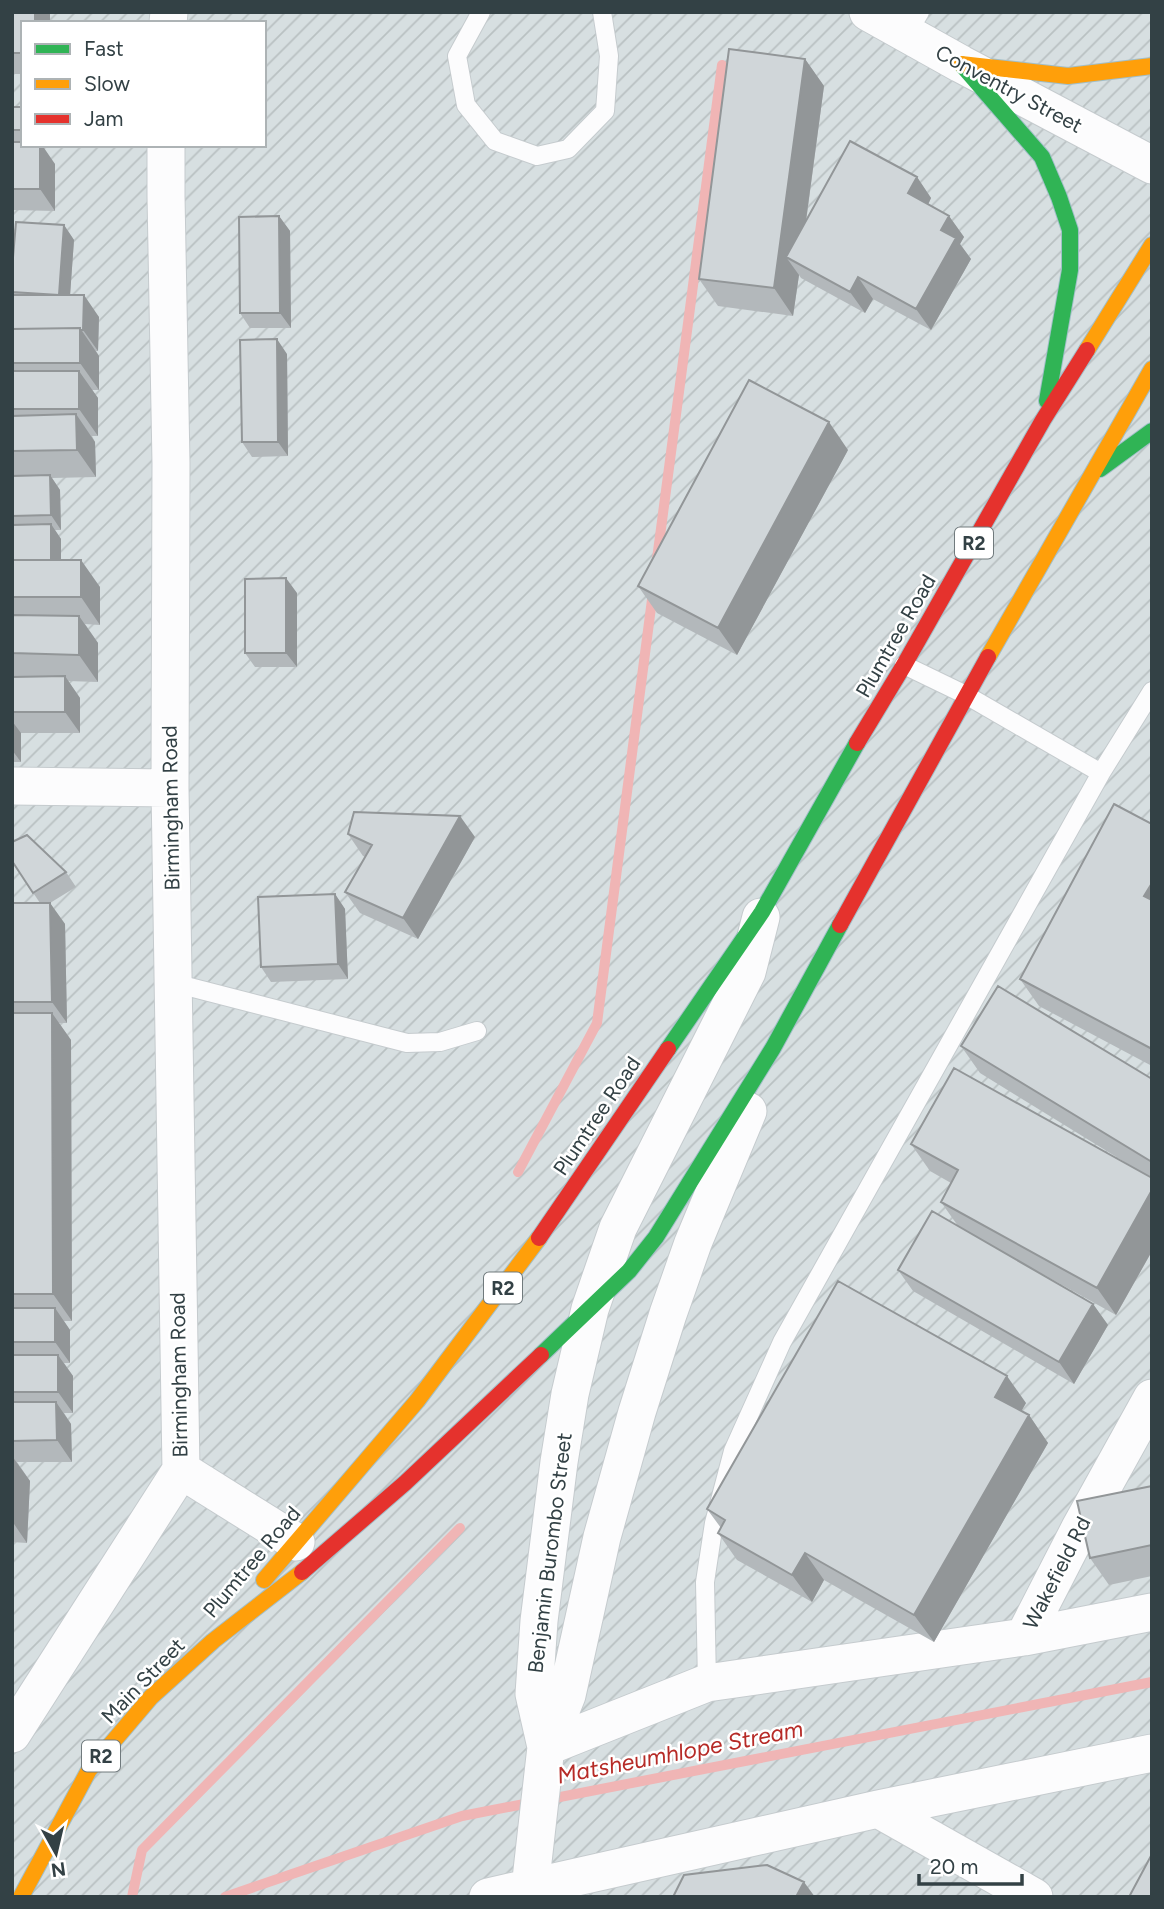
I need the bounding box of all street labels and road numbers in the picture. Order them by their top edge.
street label: Conventry Street [931,39,1087,138]
road number: R2 [955,528,993,558]
street label: Plumtree Road [850,570,941,702]
street label: Birmingham Road [157,725,184,891]
street label: Plumtree Road [548,1052,645,1180]
road number: R2 [484,1272,522,1304]
street label: Birmingham Road [165,1292,192,1458]
street label: Benjamin Burombo Street [522,1431,577,1675]
street label: Plumtree Road [198,1501,306,1623]
street label: Wakefield Rd [1017,1512,1096,1633]
street label: Main Street [96,1633,190,1729]
road number: R2 [82,1740,120,1772]

